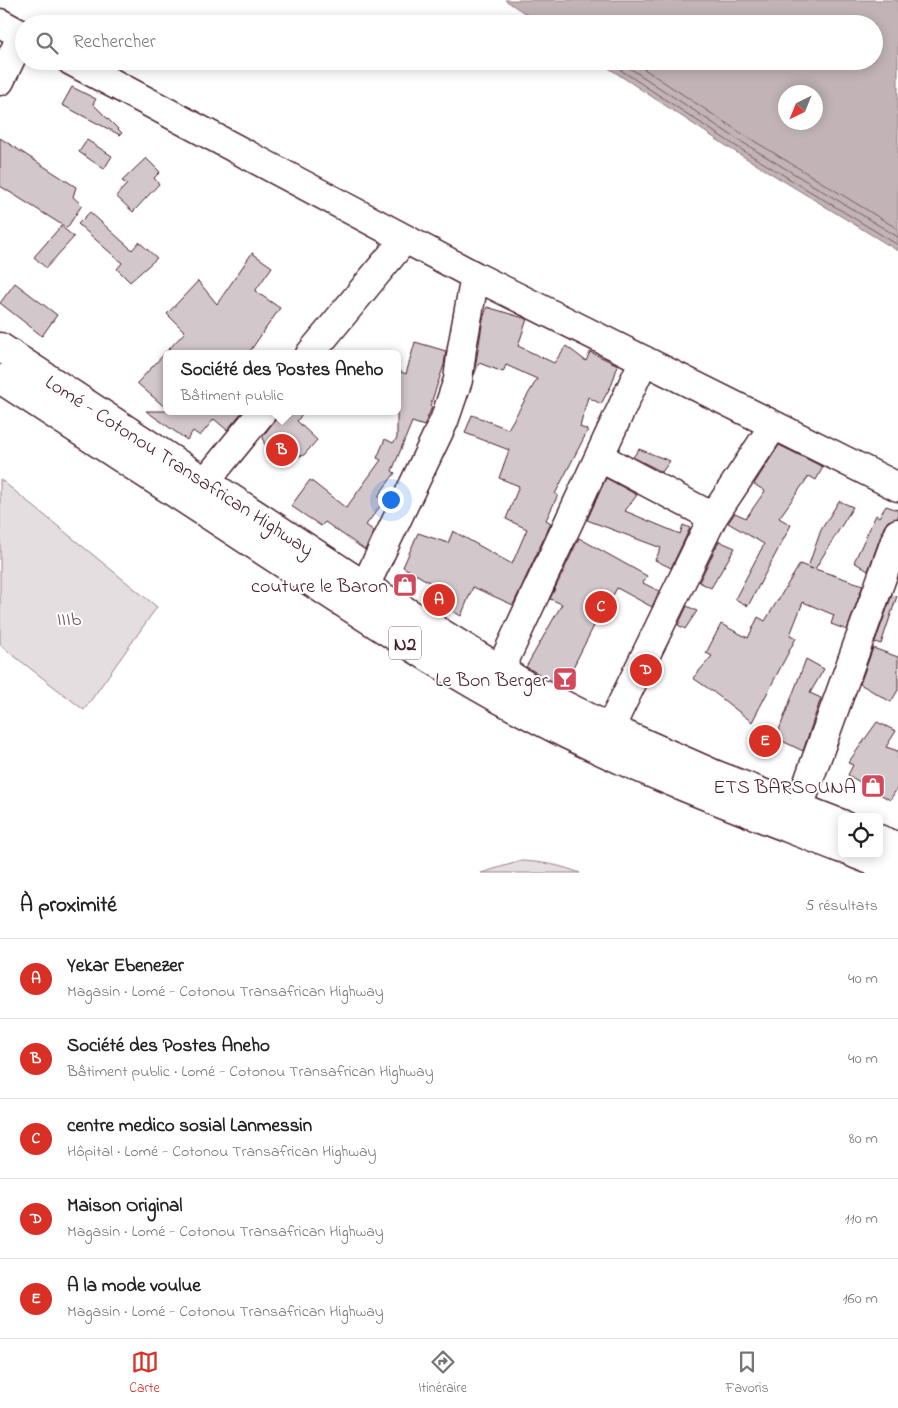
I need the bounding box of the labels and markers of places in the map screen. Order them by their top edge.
pin: B [266,431,298,469]
shop icon: couture le Baron [392,572,418,598]
place label: couture le Baron [251,573,388,602]
pin: A [423,581,455,619]
pin: C [585,588,617,626]
pin: D [630,651,662,689]
bar icon: Le Bon Berger [552,666,578,692]
place label: Le Bon Berger [435,667,549,697]
pin: E [749,722,781,760]
shop icon: ETS BARSOUNA [860,773,886,799]
place label: ETS BARSOUNA [713,774,856,803]

